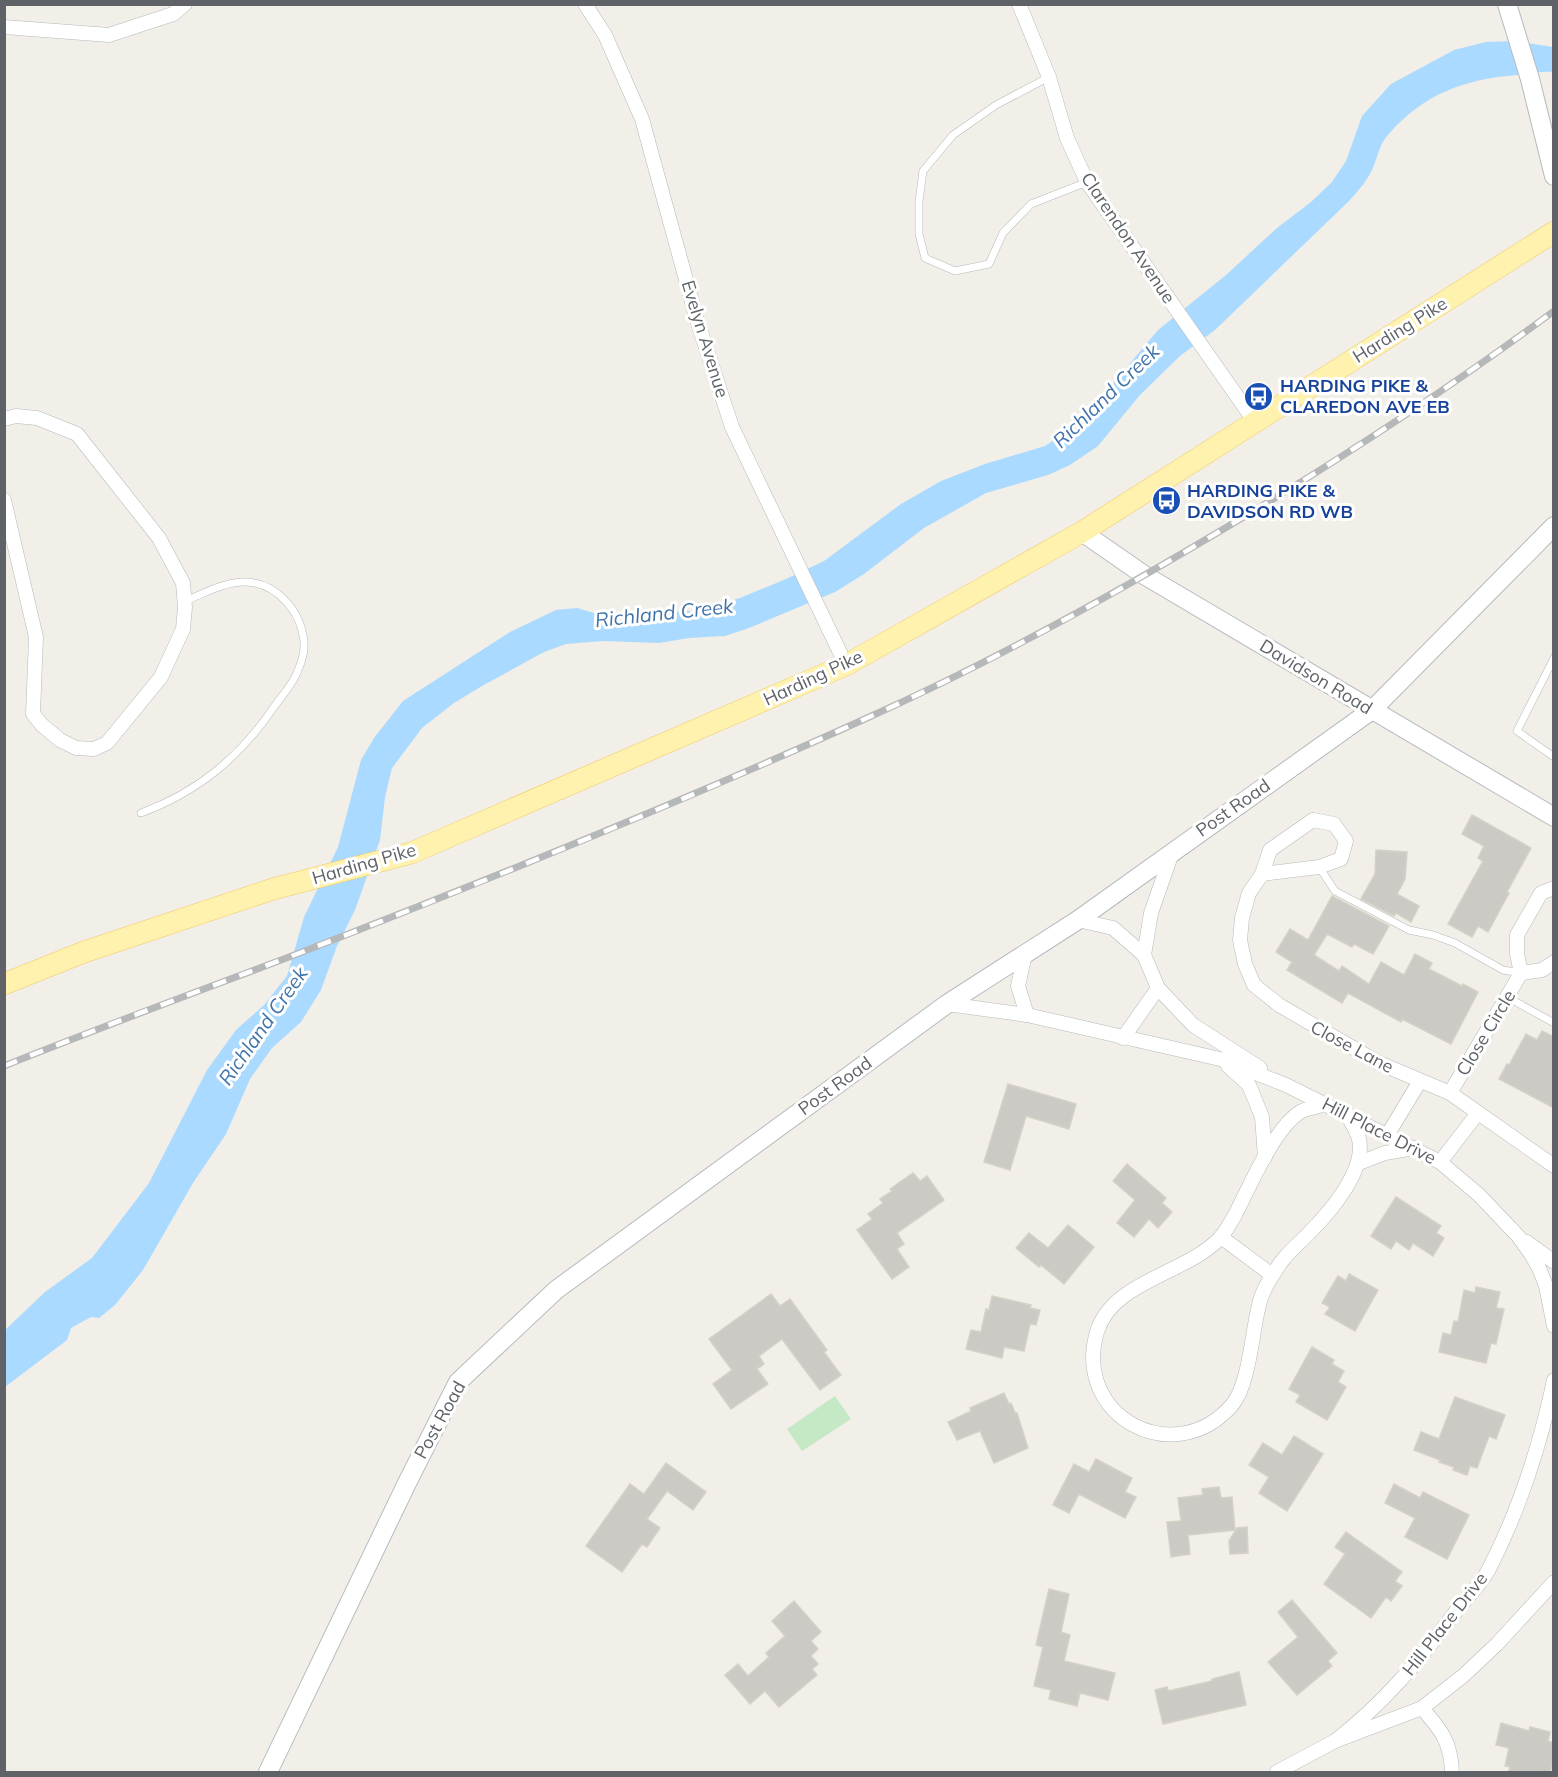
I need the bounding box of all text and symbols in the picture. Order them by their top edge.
street label: Clarendon Avenue [1076,168,1181,308]
street label: Evelyn Avenue [677,277,734,400]
street label: Harding Pike [1348,291,1451,368]
water label: Richland Creek [1047,338,1165,453]
place label: HARDING PIKE & CLAREDON AVE EB [1280,374,1450,418]
bus stop icon: HARDING PIKE & CLAREDON AVE EB [1243,380,1275,412]
place label: HARDING PIKE & DAVIDSON RD WB [1187,479,1353,523]
bus stop icon: HARDING PIKE & DAVIDSON RD WB [1150,485,1182,517]
water label: Richland Creek [594,593,735,632]
street label: Davidson Road [1256,634,1377,719]
street label: Harding Pike [759,645,866,711]
street label: Post Road [1191,774,1274,842]
street label: Harding Pike [309,838,418,889]
water label: Richland Creek [213,961,313,1090]
street label: Close Circle [1451,986,1520,1080]
street label: Close Lane [1307,1015,1398,1078]
street label: Post Road [793,1051,876,1120]
street label: Hill Place Drive [1318,1092,1440,1169]
street label: Post Road [409,1377,470,1463]
street label: Hill Place Drive [1397,1567,1492,1680]

